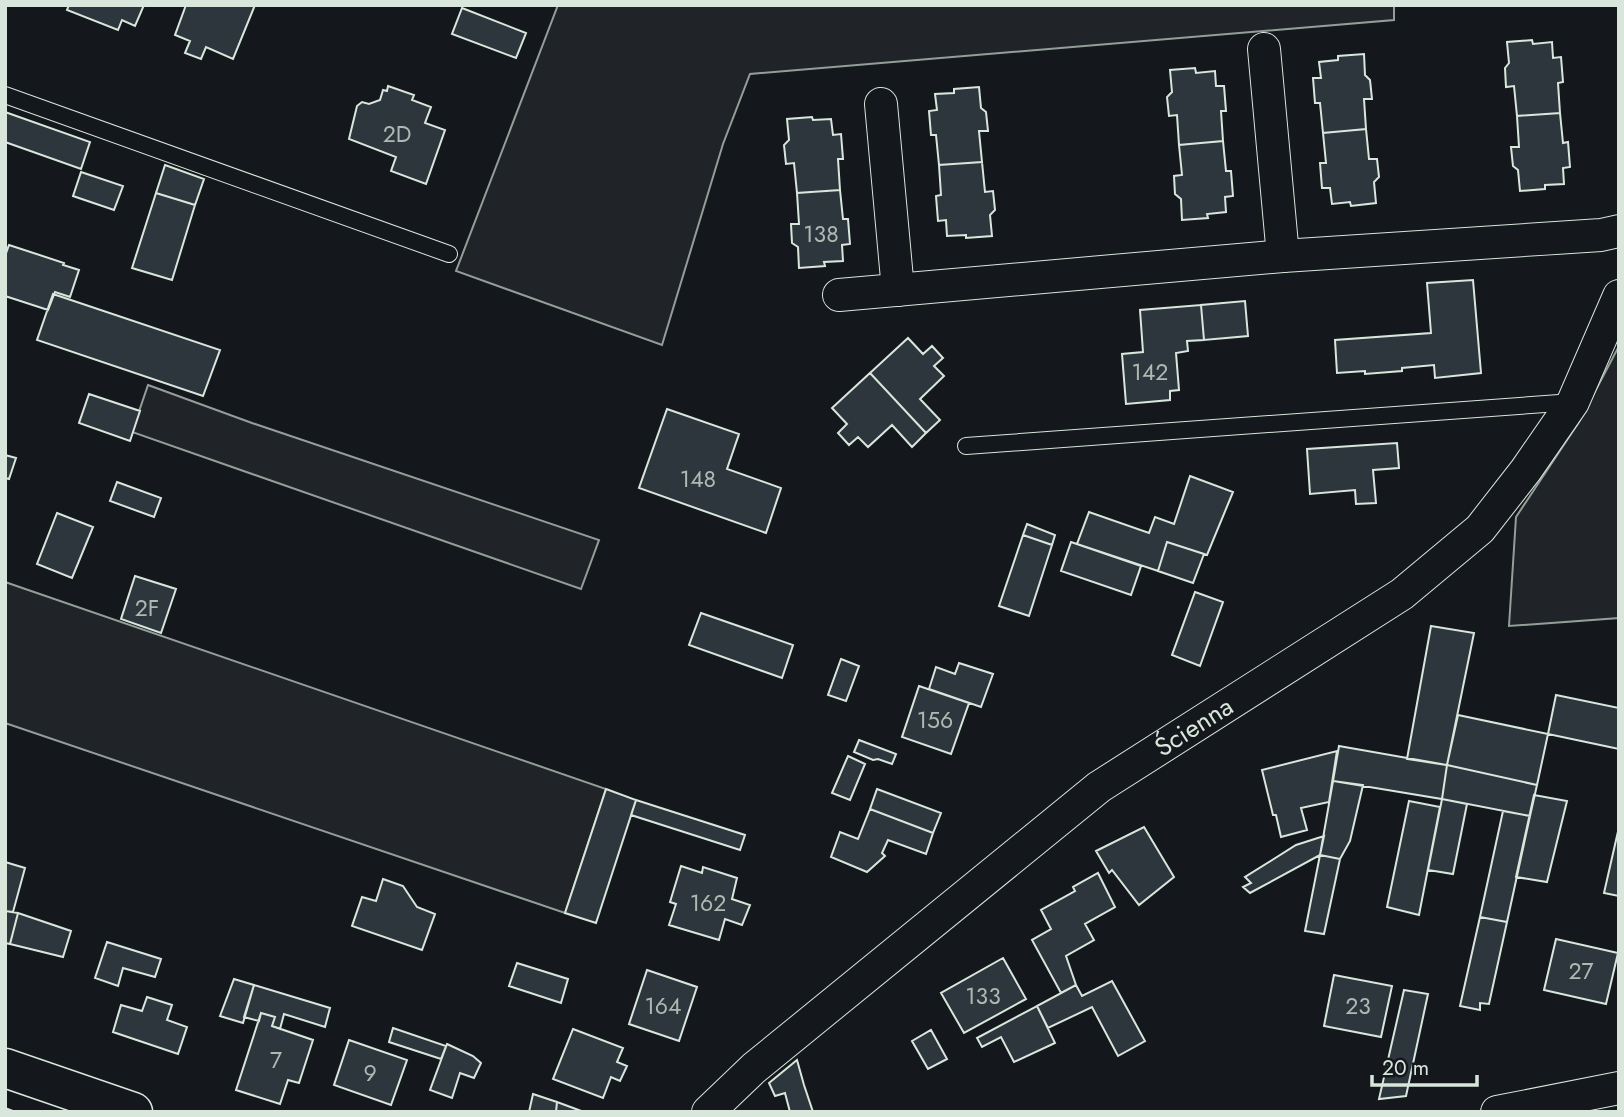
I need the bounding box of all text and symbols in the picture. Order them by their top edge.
house number: 2D [383,117,411,151]
house number: 138 [803,217,839,251]
house number: 142 [1132,355,1168,389]
house number: 148 [680,462,716,496]
house number: 2F [135,591,159,625]
street label: Ścienna [1147,687,1241,766]
house number: 156 [917,703,953,737]
house number: 162 [690,886,726,920]
house number: 27 [1568,954,1594,988]
house number: 133 [965,979,1001,1013]
house number: 164 [644,989,682,1023]
house number: 23 [1345,989,1371,1023]
house number: 7 [270,1043,282,1077]
scale bar [1372,1044,1477,1088]
text: 20 m [1382,1053,1429,1083]
house number: 9 [363,1056,377,1090]

